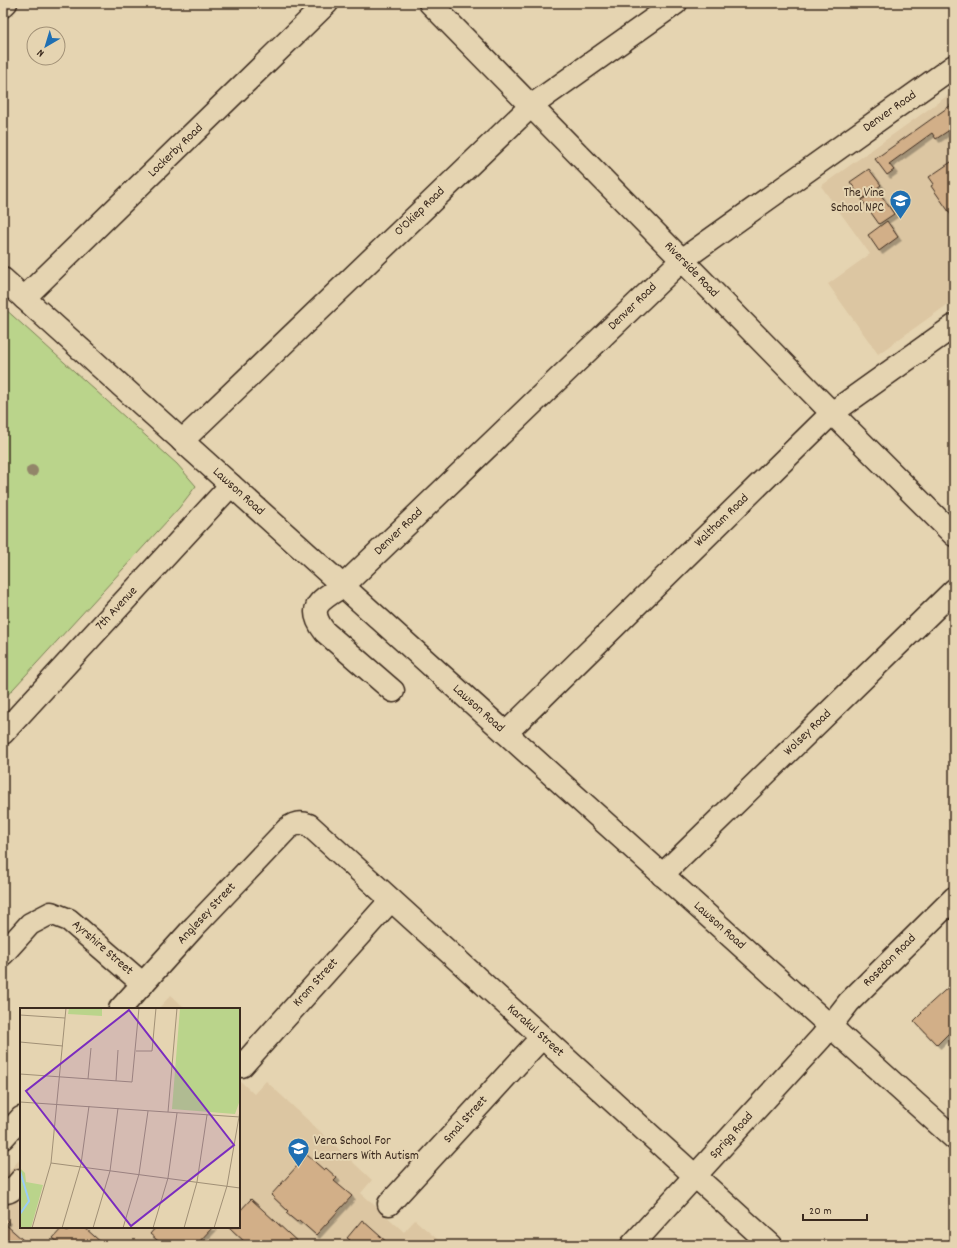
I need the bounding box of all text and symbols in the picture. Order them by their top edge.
north arrow [26,26,66,66]
text: N [34,44,48,60]
street label: Denver Road [859,87,921,137]
street label: Lockerby Road [144,120,208,182]
street label: O'Okiep Road [390,183,450,241]
place label: The Vine School NPC [831,184,885,218]
school or university icon: The Vine School NPC [887,187,913,220]
street label: Riverside Road [659,238,723,302]
street label: Denver Road [604,279,662,335]
street label: Lawson Road [208,463,268,521]
street label: Waltham Road [690,490,754,552]
street label: Denver Road [370,504,428,560]
street label: 7th Avenue [92,582,143,635]
street label: Lawson Road [448,680,508,738]
street label: Wolsey Road [780,705,836,761]
street label: Anglesey Street [173,879,241,949]
street label: Lawson Road [689,897,749,955]
street label: Ayrshire Street [67,916,137,980]
street label: Rosedon Road [859,930,921,992]
street label: Krom Street [289,954,343,1012]
street label: Karakul Street [502,1000,568,1062]
inset map [20,1008,240,1228]
street label: Smal Street [439,1092,493,1148]
street label: Sprigg Road [706,1108,758,1164]
place label: Vera School For Learners With Autism [314,1132,419,1166]
school or university icon: Vera School For Learners With Autism [286,1135,312,1168]
scale bar [803,1196,867,1222]
text: 20 m [809,1203,832,1220]

